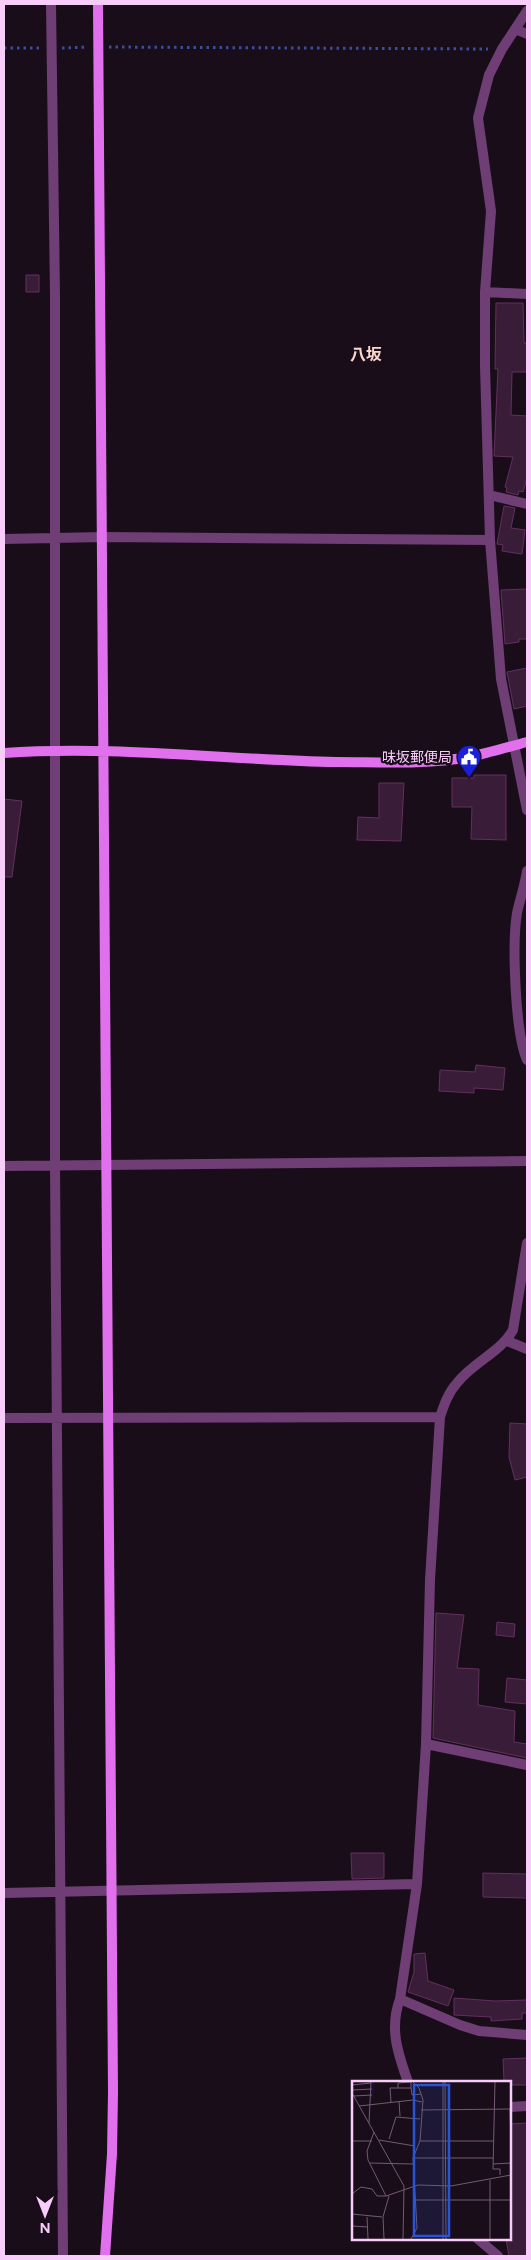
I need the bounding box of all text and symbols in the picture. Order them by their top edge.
district label: 八坂 [350,345,382,364]
public building icon: 味坂郵便局 [456,744,482,778]
place label: 味坂郵便局 [382,749,452,766]
inset map [352,2081,511,2240]
north arrow [20,2190,70,2240]
text: N [40,2219,50,2236]

